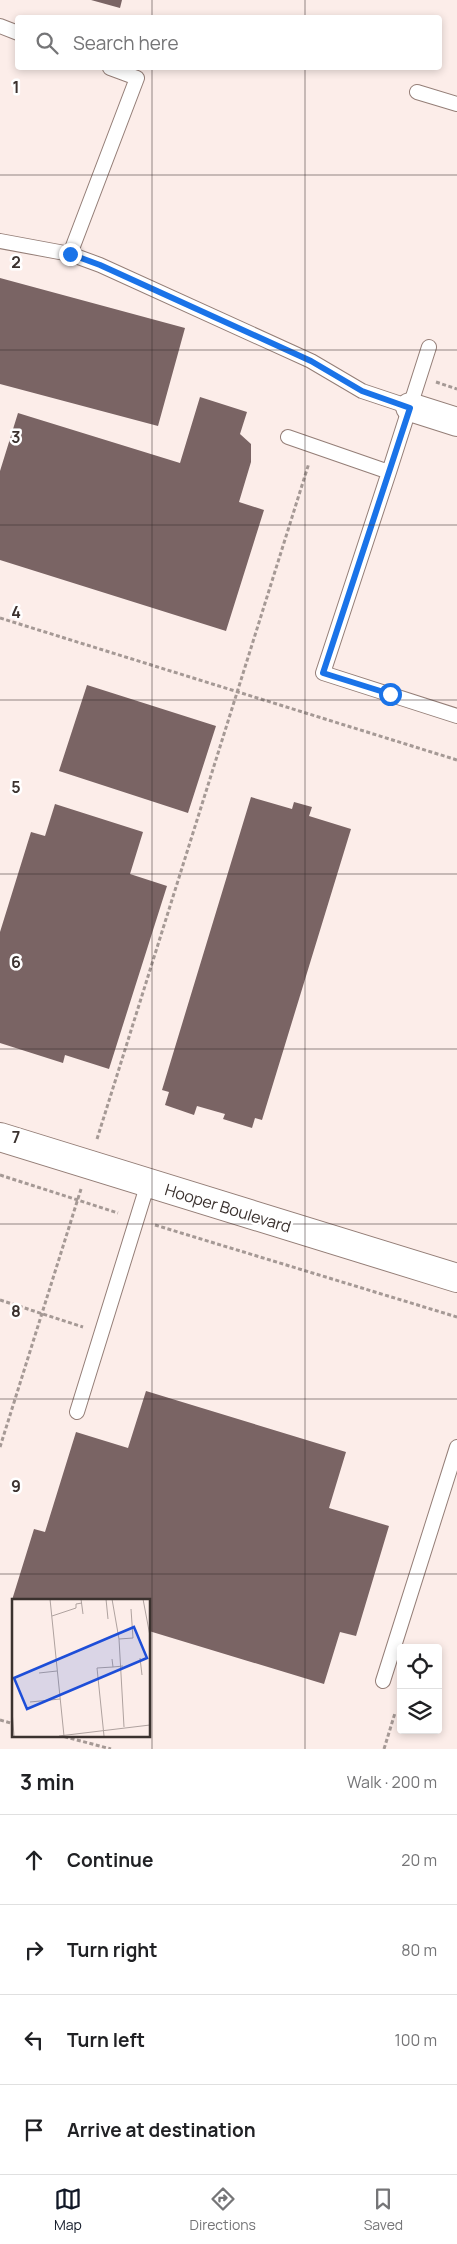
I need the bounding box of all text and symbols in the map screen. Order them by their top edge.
search box [15,15,442,70]
icon: search [33,29,61,57]
text: Search here [73,30,179,56]
text: 1 [12,76,20,98]
route end [59,243,82,266]
text: 2 [11,251,21,273]
text: 3 [11,426,21,448]
text: 4 [11,601,21,623]
route start [379,683,402,706]
text: 5 [11,776,21,798]
text: 6 [11,951,21,973]
text: 7 [12,1126,20,1148]
street label: Hooper Boulevard [162,1178,294,1238]
text: 8 [11,1300,21,1322]
text: 9 [11,1475,21,1497]
inset map [12,1599,150,1736]
map controls [397,1644,442,1734]
button: locate [397,1644,442,1689]
button: layers [397,1689,442,1734]
text: 3 min [20,1768,74,1796]
text: Walk · 200 m [347,1771,437,1793]
icon: ahead [20,1846,48,1874]
text: Continue [67,1847,153,1873]
text: 20 m [401,1849,437,1871]
icon: right [20,1936,48,1964]
text: Turn right [67,1937,157,1963]
text: 80 m [401,1939,437,1961]
icon: left [20,2026,48,2054]
text: Turn left [67,2027,145,2053]
text: 100 m [394,2029,437,2051]
icon: arrive [20,2116,48,2144]
text: Arrive at destination [67,2117,256,2143]
tab: Map [54,2185,82,2234]
tab: Directions [190,2185,256,2234]
tab: Saved [364,2185,403,2234]

